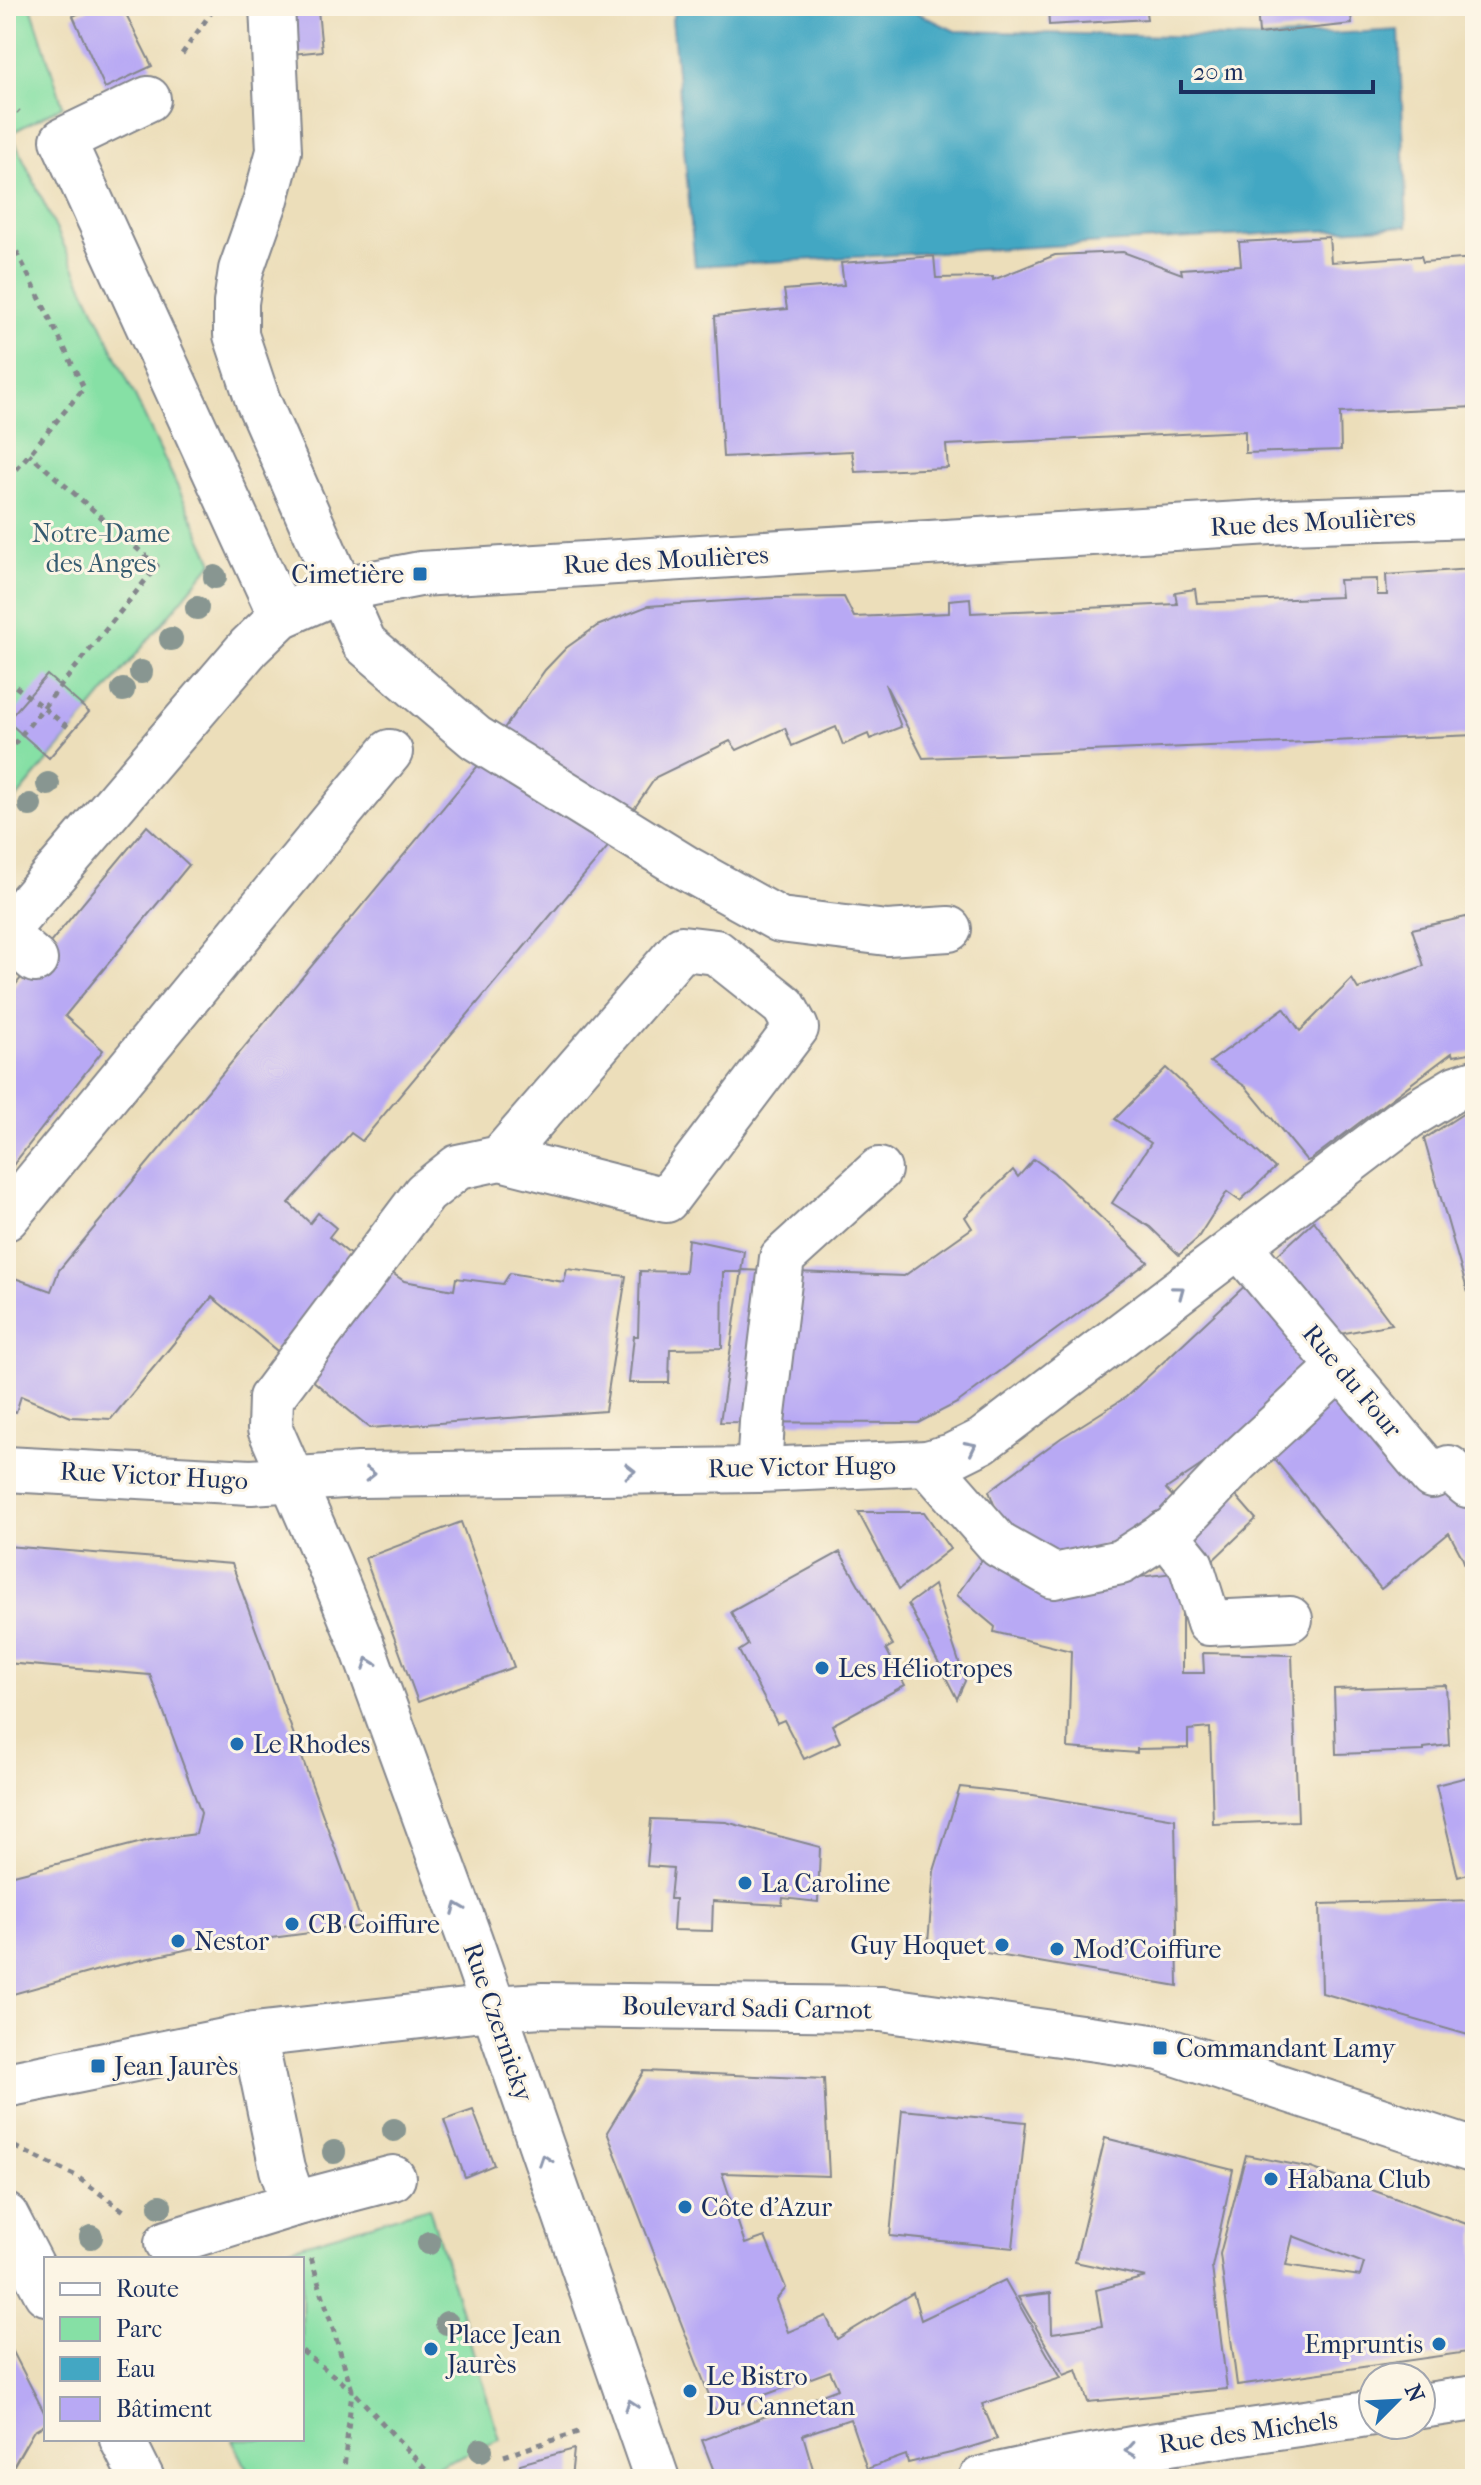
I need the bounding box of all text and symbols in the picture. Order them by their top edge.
scale bar [1181,44,1373,94]
text: 20 m [1193,58,1244,86]
street label: Rue des Moulières [1209,501,1417,543]
park label: Notre-Dame des Anges [32,518,170,579]
street label: Rue des Moulières [562,539,770,581]
place label: Cimetière [291,559,404,590]
marker: Cimetière [411,565,429,583]
one-way arrow [1170,1287,1184,1301]
street label: Rue du Four [1296,1318,1408,1444]
one-way arrow [962,1441,977,1456]
street label: Rue Victor Hugo [708,1450,896,1484]
street label: Rue Victor Hugo [59,1456,249,1496]
one-way arrow [624,1462,637,1480]
one-way arrow [364,1466,377,1483]
place label: Les Héliotropes [838,1653,1013,1684]
one-way arrow [362,1657,378,1671]
marker: Les Héliotropes [813,1659,831,1677]
place label: Le Rhodes [253,1729,370,1760]
marker: Le Rhodes [228,1735,246,1753]
place label: La Caroline [761,1868,891,1899]
marker: La Caroline [736,1874,754,1892]
one-way arrow [451,1902,468,1916]
place label: CB Coiffure [308,1909,440,1940]
marker: CB Coiffure [283,1915,301,1933]
place label: Nestor [194,1926,269,1957]
place label: Guy Hoquet [850,1930,987,1961]
marker: Nestor [169,1932,187,1950]
place label: Mod'Coiffure [1073,1934,1221,1965]
marker: Guy Hoquet [993,1936,1011,1954]
street label: Rue Czernicky [456,1939,540,2106]
marker: Mod'Coiffure [1048,1940,1066,1958]
street label: Boulevard Sadi Carnot [622,1990,873,2026]
place label: Commandant Lamy [1176,2033,1396,2064]
marker: Commandant Lamy [1151,2039,1169,2057]
place label: Jean Jaurès [112,2051,238,2082]
marker: Jean Jaurès [89,2057,107,2075]
one-way arrow [538,2154,555,2168]
place label: Habana Club [1287,2164,1431,2195]
marker: Habana Club [1262,2170,1280,2188]
place label: Côte d'Azur [701,2192,832,2223]
marker: Côte d'Azur [676,2198,694,2216]
legend [44,2257,304,2441]
text: Route [116,2275,179,2303]
text: Parc [116,2315,162,2343]
place label: Place Jean Jaurès [445,2319,561,2380]
place label: Empruntis [1304,2329,1423,2360]
marker: Empruntis [1430,2335,1448,2353]
marker: Place Jean Jaurès [422,2340,440,2358]
text: Eau [116,2355,156,2383]
place label: Le Bistro Du Cannetan [706,2361,855,2422]
north arrow [1357,2361,1437,2441]
text: N [1399,2380,1430,2406]
marker: Le Bistro Du Cannetan [681,2382,699,2400]
text: Bâtiment [116,2395,213,2423]
one-way arrow [625,2399,641,2413]
street label: Rue des Michels [1157,2404,1339,2460]
one-way arrow [1123,2440,1137,2457]

